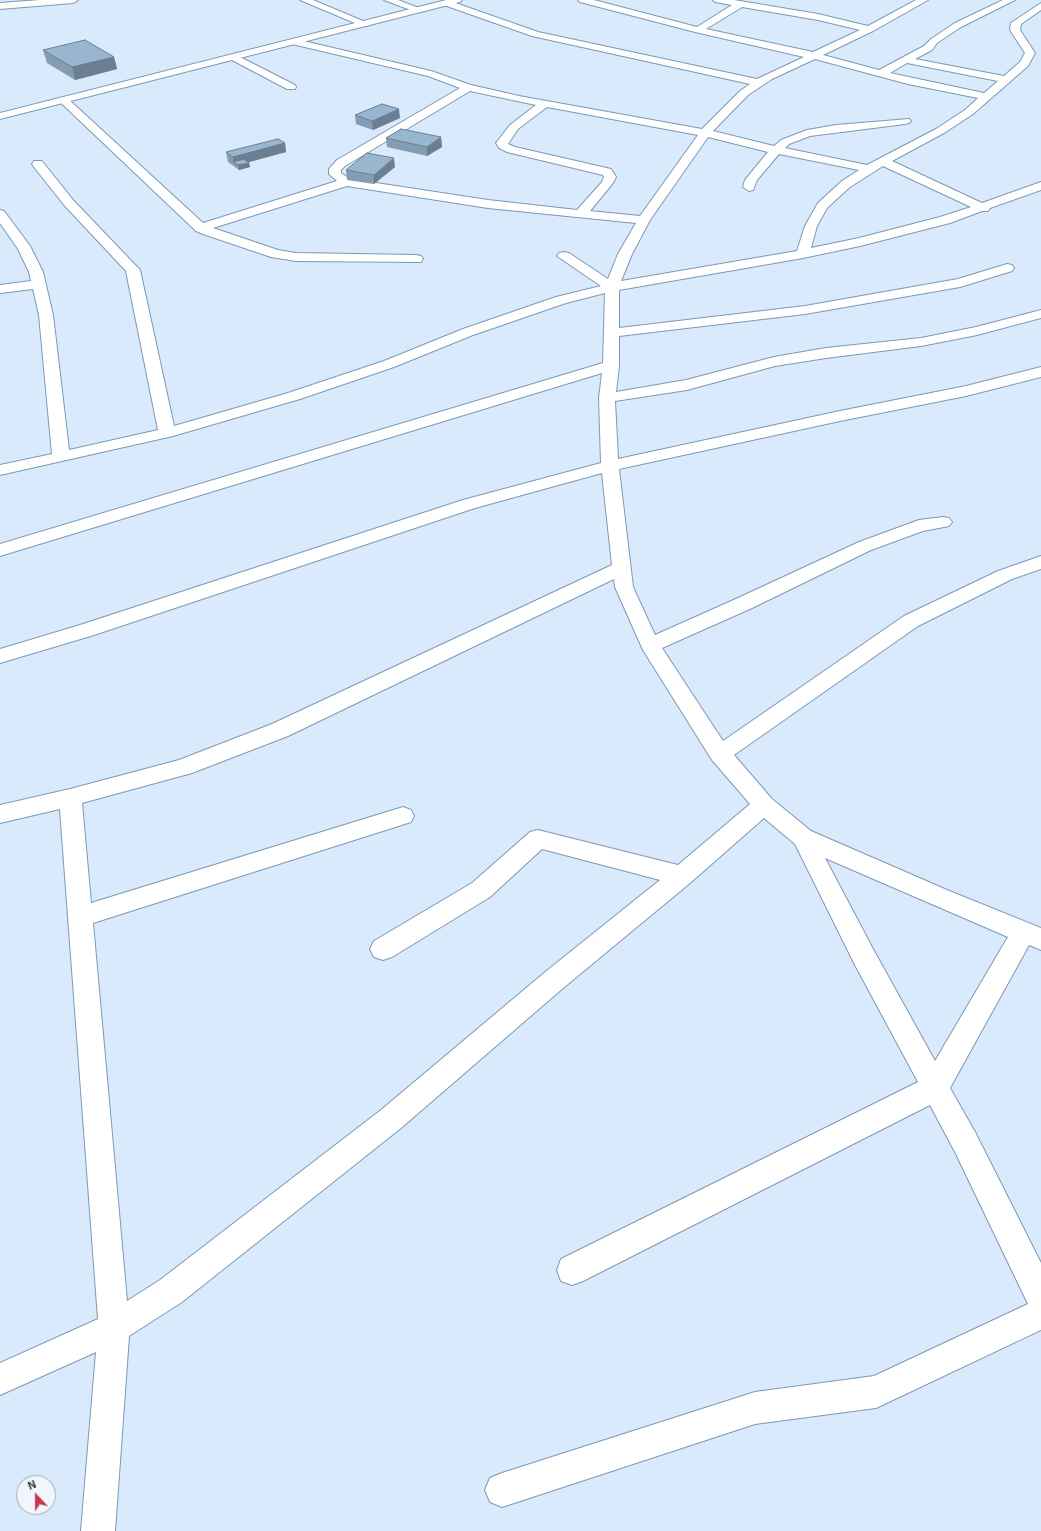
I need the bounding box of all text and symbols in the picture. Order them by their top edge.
north arrow [16,1475,56,1515]
text: N [26,1477,38,1492]

